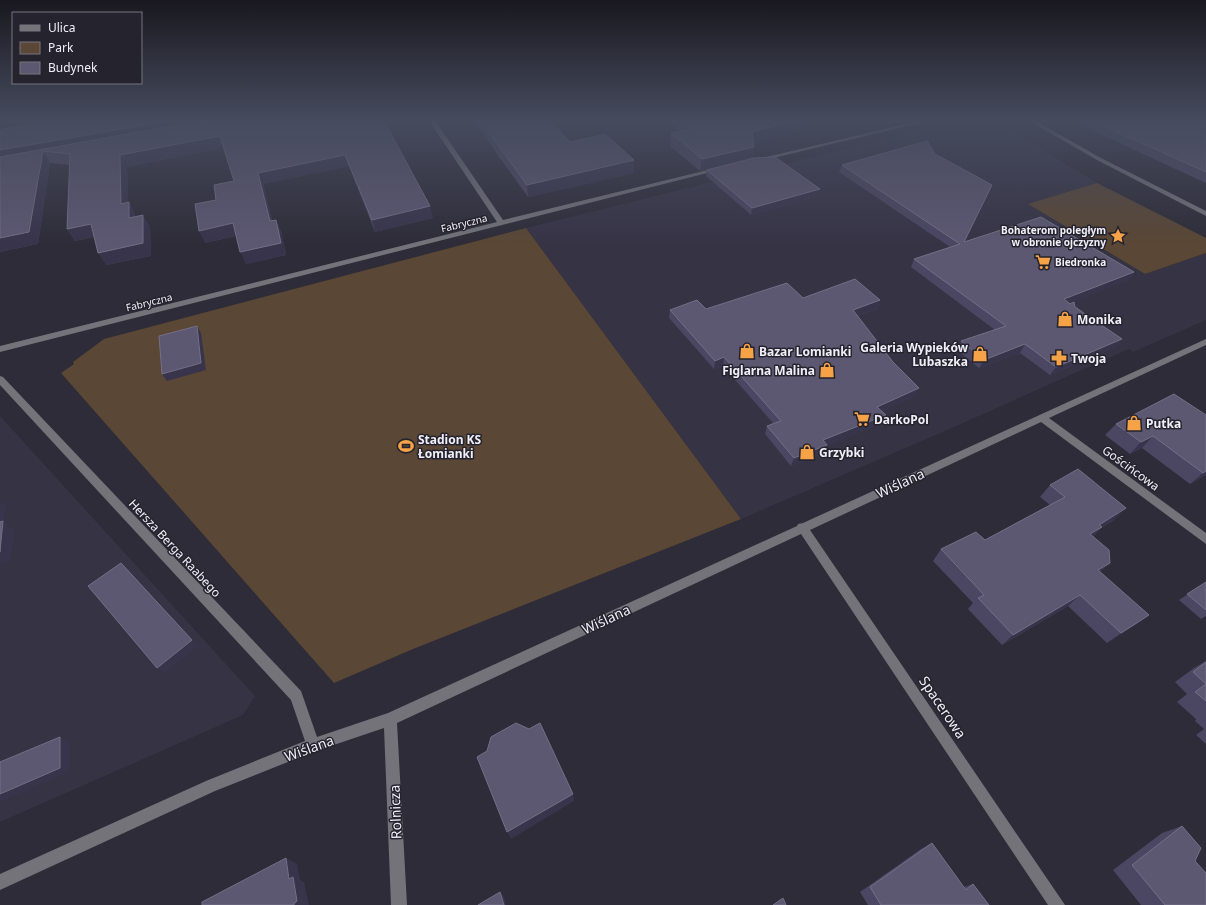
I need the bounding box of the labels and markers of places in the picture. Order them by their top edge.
place label: Bohaterom poległym w obronie ojczyzny [1001,223,1106,249]
place icon: Bohaterom poległym w obronie ojczyzny [1109,227,1127,245]
supermarket icon: Biedronka [1034,253,1052,271]
place label: Biedronka [1055,255,1106,269]
shop icon: Monika [1056,310,1074,328]
place label: Monika [1077,311,1122,328]
place label: Galeria Wypieków Lubaszka [860,339,969,370]
shop icon: Bazar Lomianki [738,342,756,360]
place label: Bazar Lomianki [759,343,851,360]
shop icon: Galeria Wypieków Lubaszka [971,345,989,363]
pharmacy icon: Twoja [1050,349,1068,367]
place label: Twoja [1071,350,1106,367]
shop icon: Figlarna Malina [818,361,836,379]
place label: Figlarna Malina [722,362,815,379]
supermarket icon: DarkoPol [853,410,871,428]
place label: DarkoPol [874,411,929,428]
shop icon: Putka [1125,414,1143,432]
place label: Putka [1146,415,1181,432]
place label: Stadion KS Łomianki [418,431,482,462]
sports icon: Stadion KS Łomianki [397,437,415,455]
shop icon: Grzybki [798,443,816,461]
place label: Grzybki [819,444,864,461]

